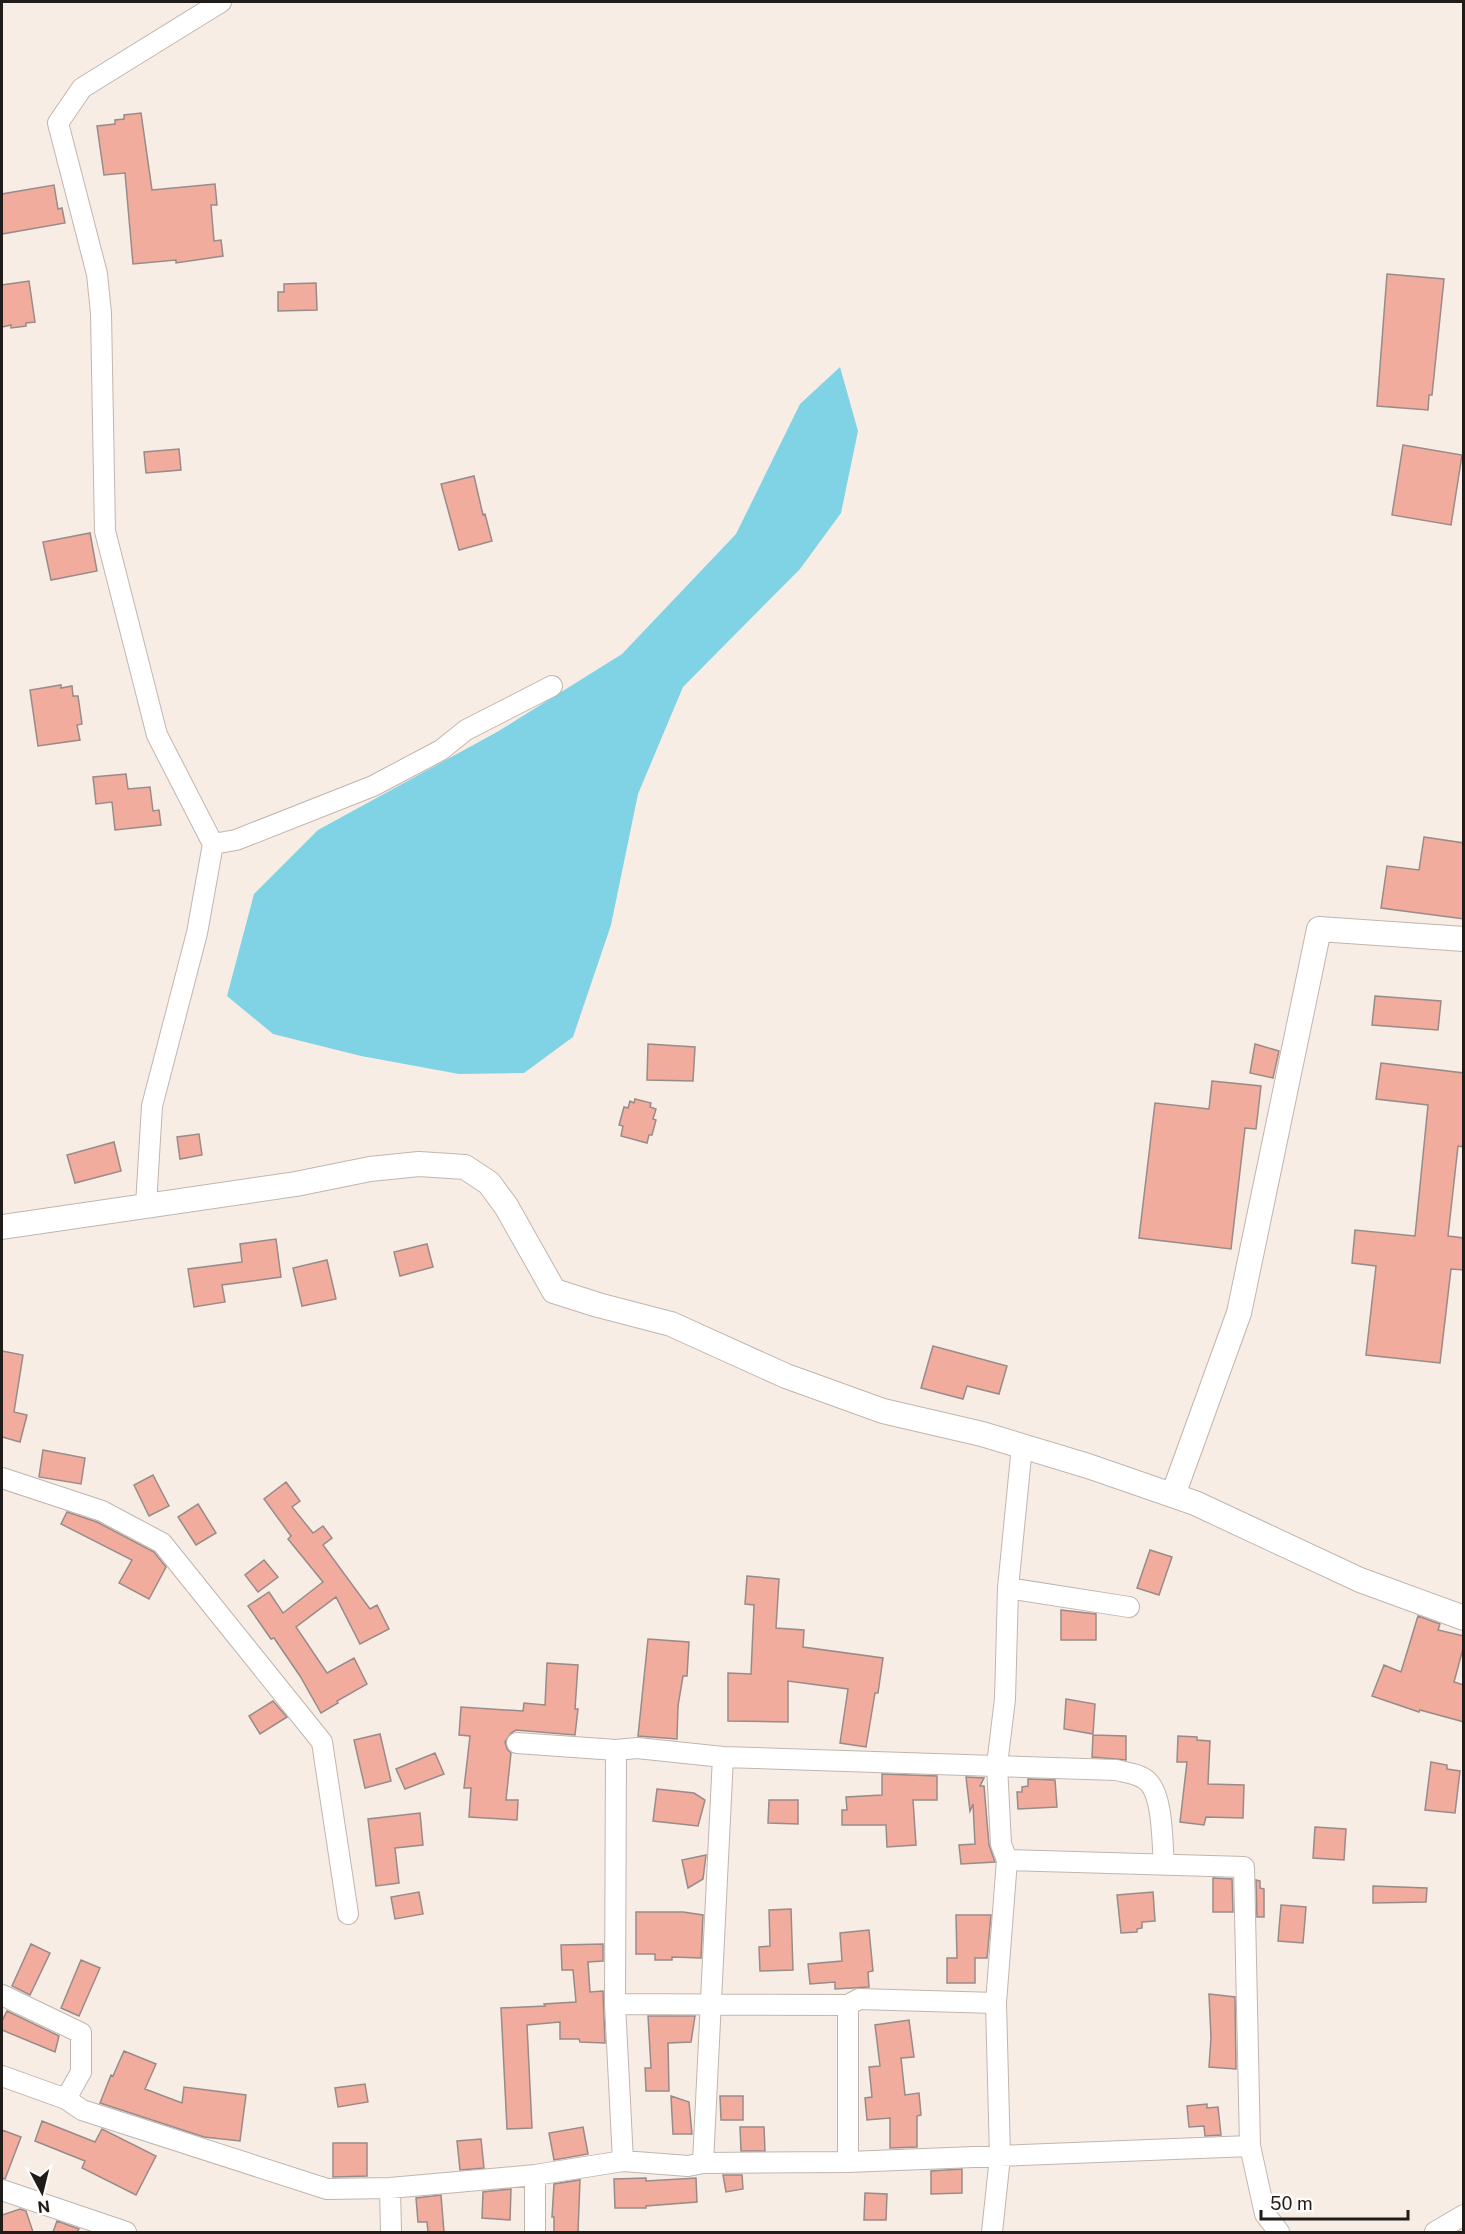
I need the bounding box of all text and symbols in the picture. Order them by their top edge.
north arrow [12,2162,72,2222]
scale bar [1261,2183,1408,2221]
text: 50 m [1270,2193,1313,2214]
text: N [36,2196,51,2217]

